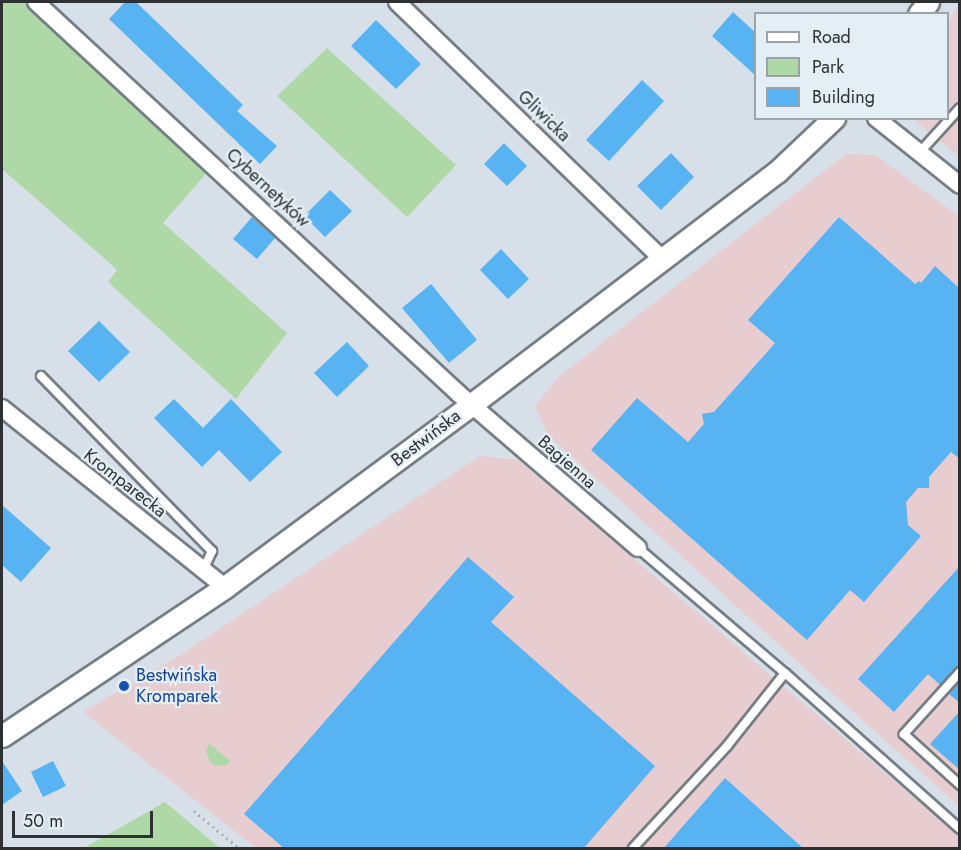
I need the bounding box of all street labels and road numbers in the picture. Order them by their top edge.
street label: Gliwicka [513,86,575,146]
street label: Cybernetyków [222,144,314,232]
street label: Bestwińska [387,405,465,471]
street label: Bagienna [533,431,601,493]
street label: Kromparecka [79,444,171,522]

